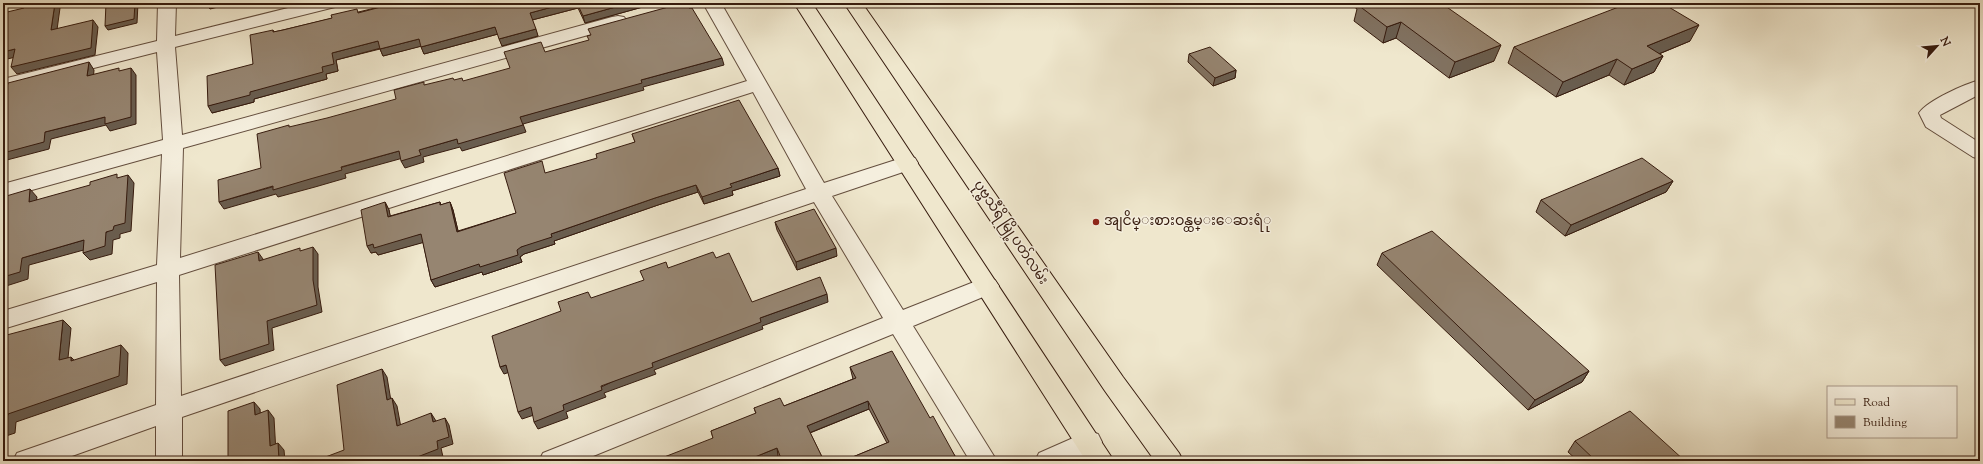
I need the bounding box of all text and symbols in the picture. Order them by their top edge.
north arrow [1917,26,1957,66]
text: N [1935,33,1954,50]
street label: ပုဗ္ဗသီရိ မြို့ပတ်လမ်း [967,176,1054,289]
place label: အျငိမ္းစားဝန္ထမ္းေဆးရံု [1104,210,1271,232]
marker: အျငိမ္းစားဝန္ထမ္းေဆးရံု [1091,217,1101,227]
legend [1827,386,1957,438]
text: Road [1863,394,1890,412]
text: Building [1863,414,1907,432]

